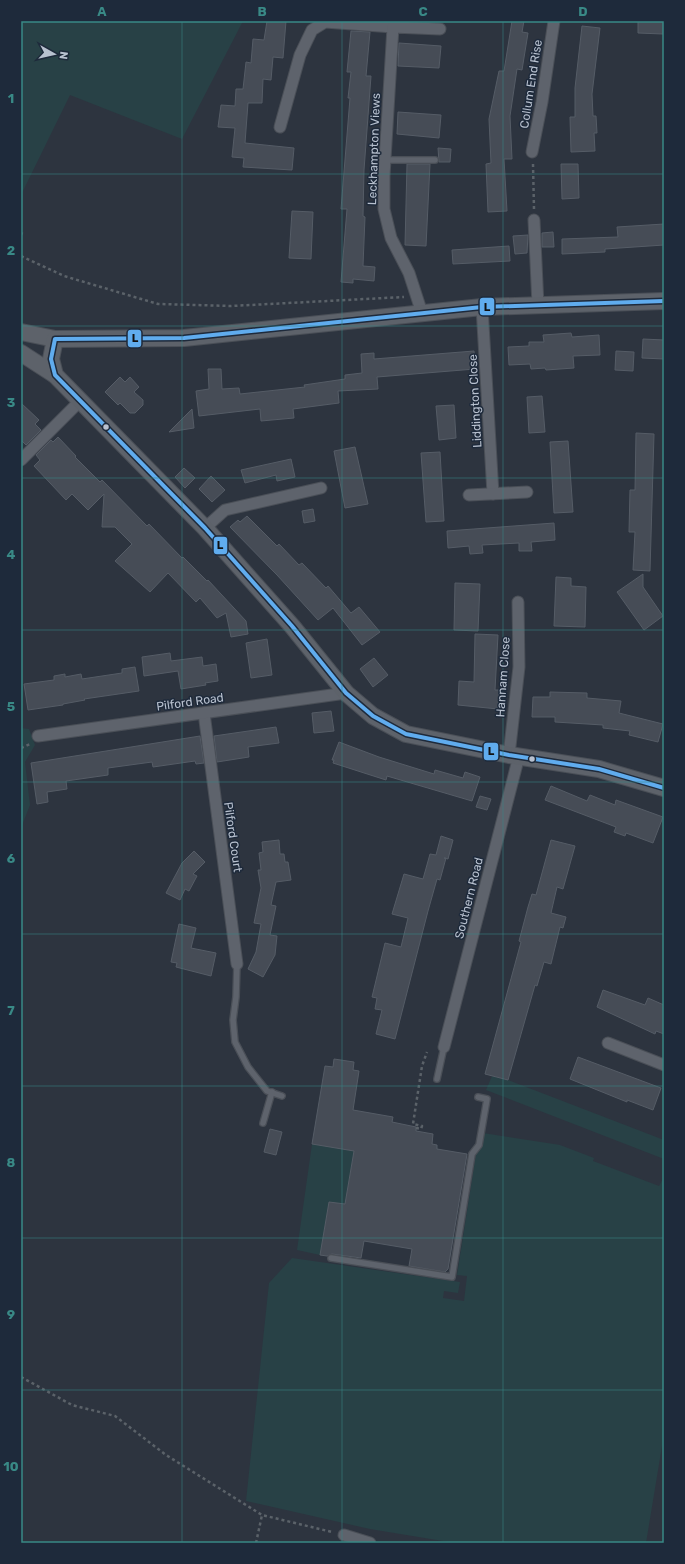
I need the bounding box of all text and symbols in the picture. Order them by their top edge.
text: A [97,4,107,19]
text: B [257,4,267,19]
text: C [418,4,428,19]
text: D [578,4,588,19]
north arrow [34,34,74,74]
street label: Collum End Rise [517,38,545,129]
text: N [56,50,70,60]
text: 1 [8,91,14,106]
street label: Leckhampton Views [365,93,383,205]
text: 2 [7,243,15,258]
line badge: L [479,297,495,316]
text: L [484,301,491,314]
line badge: L [127,329,142,348]
text: L [132,332,139,345]
street label: Liddington Close [466,354,484,448]
text: 3 [7,395,16,410]
unlabelled marker [101,422,111,432]
line badge: L [213,536,228,555]
text: L [217,539,224,552]
text: 4 [7,547,16,562]
street label: Hannam Close [493,636,513,718]
street label: Pilford Road [155,690,225,714]
text: 5 [7,699,15,714]
line badge: L [483,742,499,761]
text: L [488,745,495,758]
unlabelled marker [527,754,537,764]
street label: Pilford Court [221,801,245,873]
text: 6 [7,851,16,866]
street label: Southern Road [452,856,486,940]
text: 7 [7,1003,15,1018]
text: 8 [7,1155,16,1170]
text: 9 [7,1307,15,1322]
text: 10 [3,1459,19,1474]

